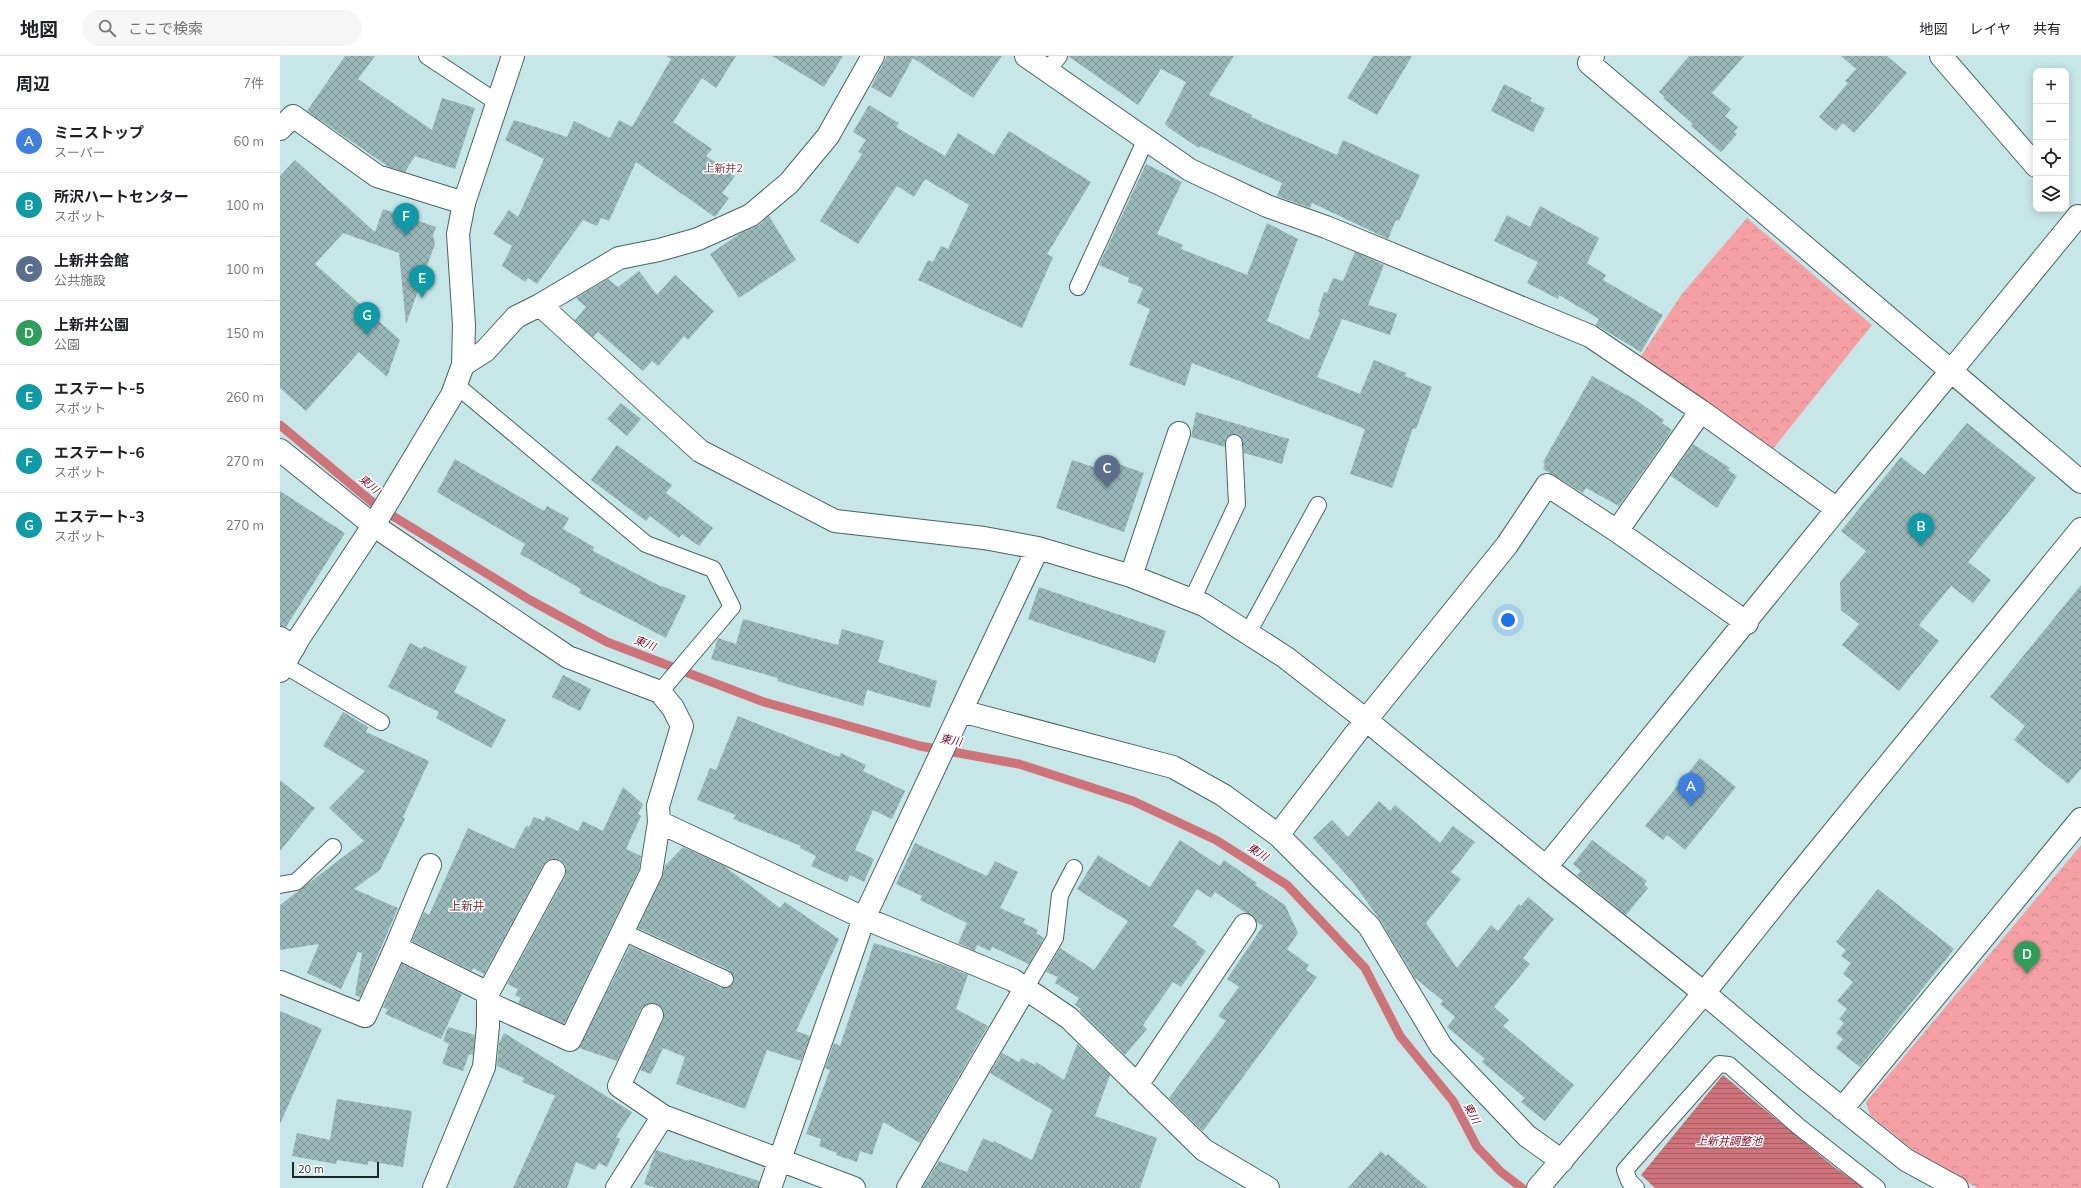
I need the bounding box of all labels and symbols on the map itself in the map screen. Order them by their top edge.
district label: 上新井2 [703,161,743,175]
pin: F [393,203,419,236]
pin: E [409,265,435,298]
pin: G [354,302,380,335]
pin: C [1094,455,1120,488]
water label: 東川 [356,472,383,497]
pin: B [1908,513,1934,546]
your location [1498,610,1518,630]
water label: 東川 [632,633,659,654]
water label: 東川 [939,731,964,749]
pin: A [1678,773,1704,806]
water label: 東川 [1245,840,1272,864]
district label: 上新井 [449,898,485,913]
pin: D [2014,941,2040,974]
water label: 東川 [1461,1100,1484,1127]
water label: 上新井調整池 [1696,1134,1763,1148]
scale bar [292,1160,379,1179]

